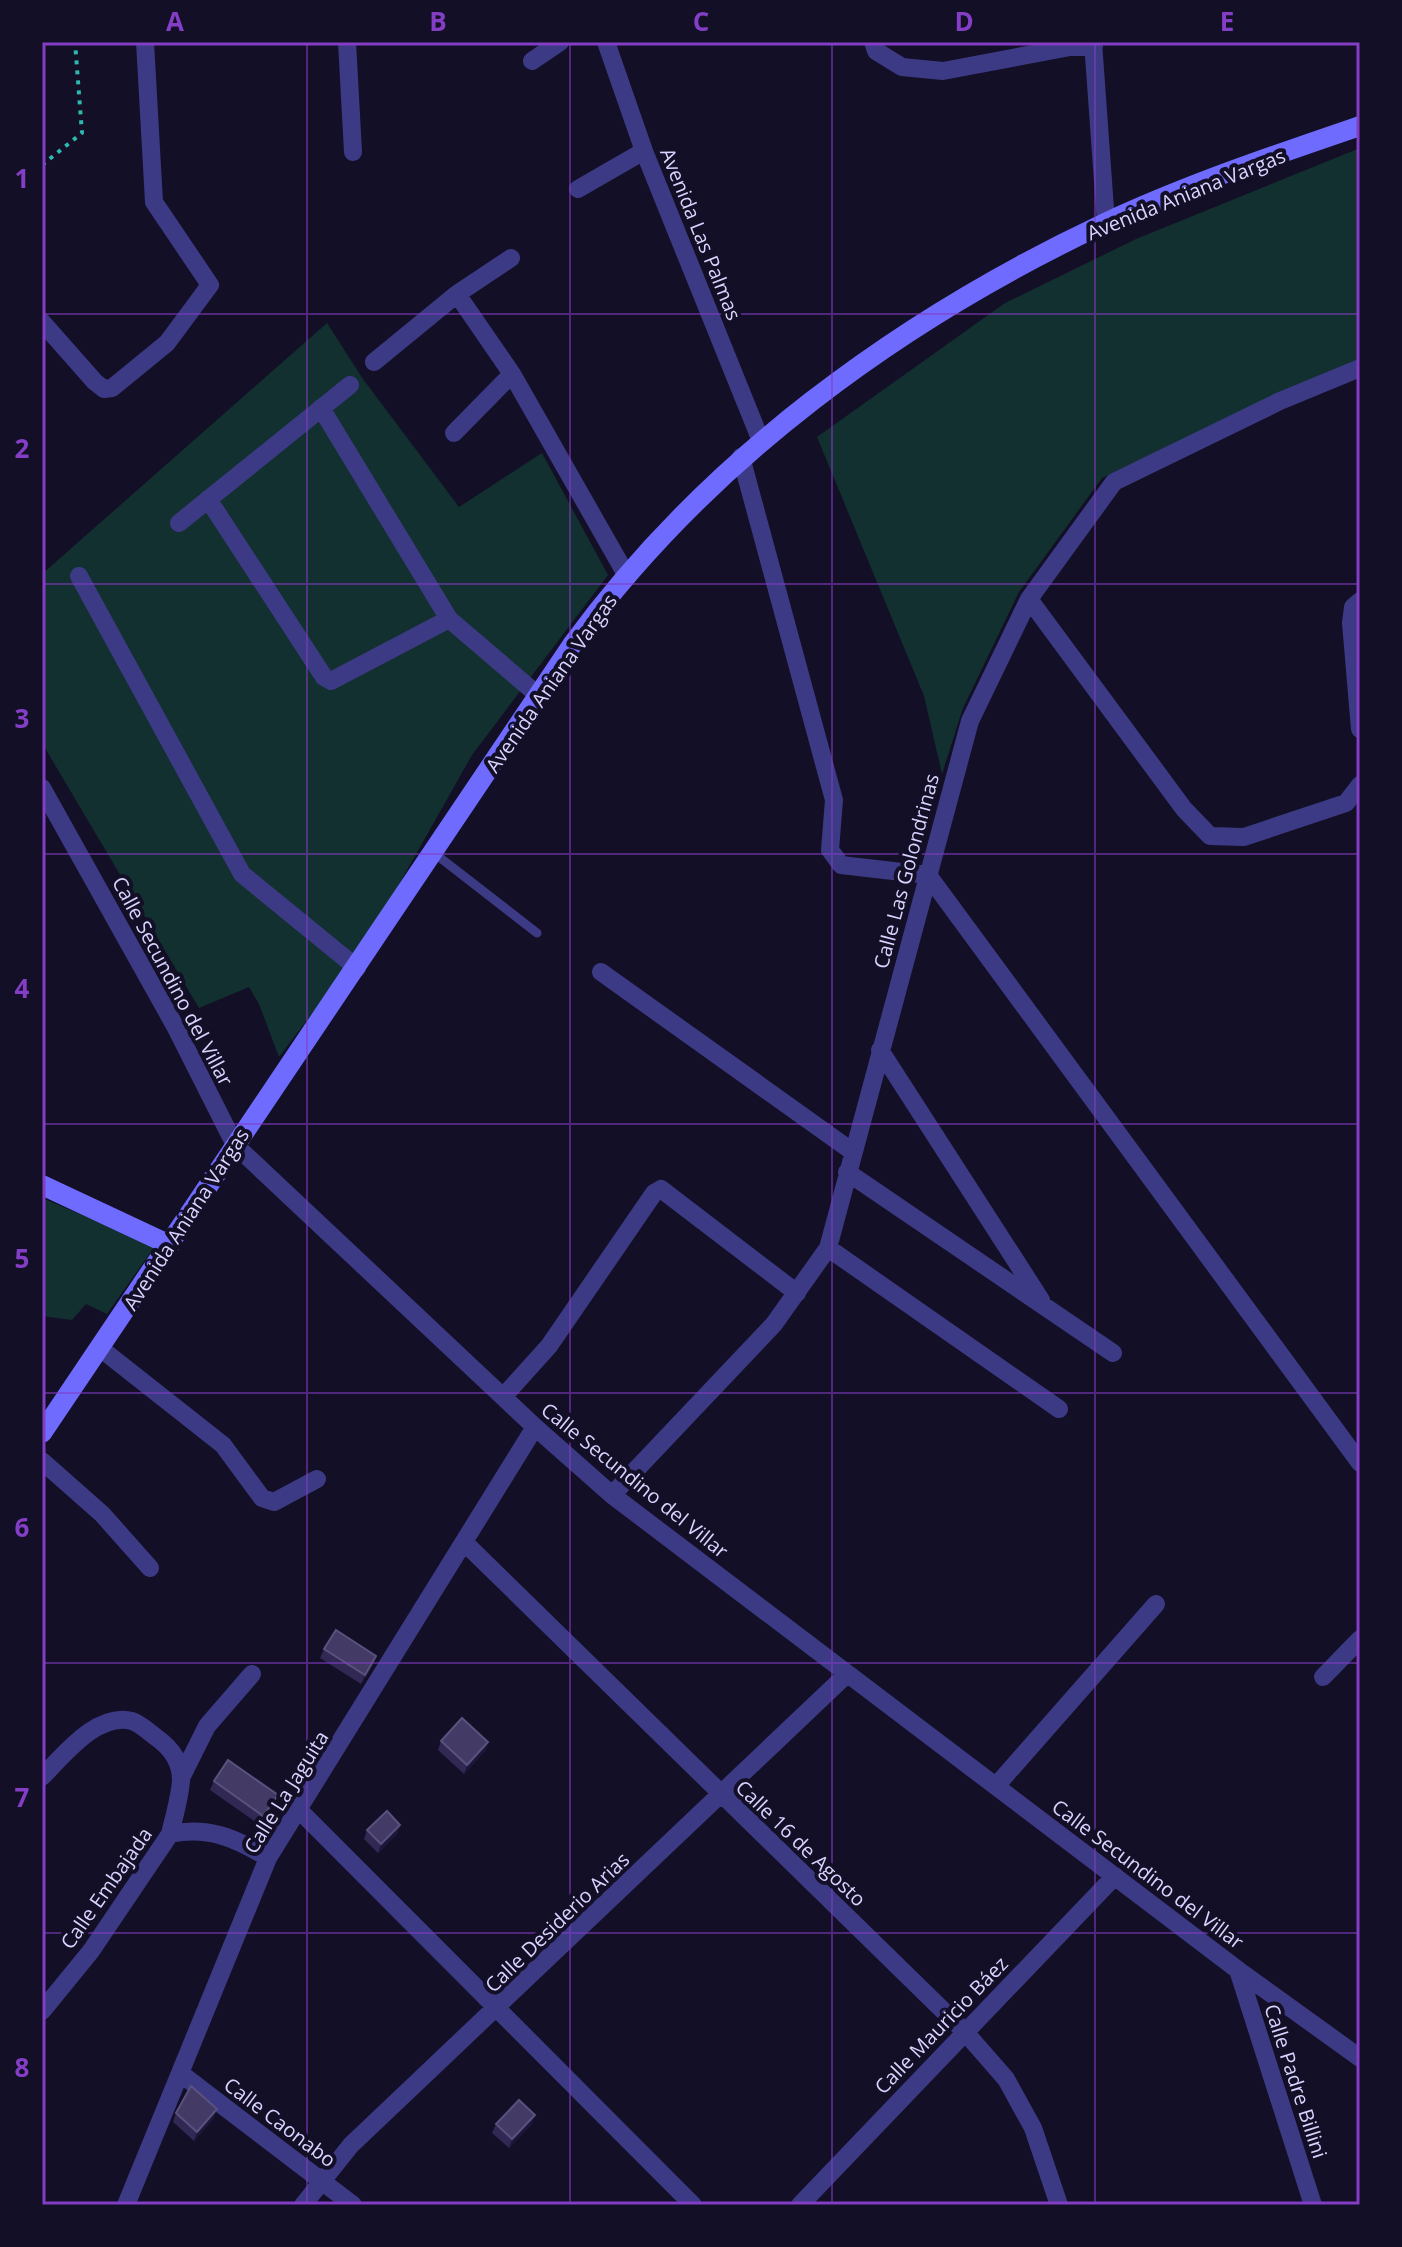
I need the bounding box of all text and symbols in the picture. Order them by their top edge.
text: A [166,3,184,39]
text: B [429,3,447,39]
text: C [693,3,709,39]
text: D [954,3,974,39]
text: E [1220,3,1234,39]
street label: Avenida Aniana Vargas [1083,142,1289,246]
street label: Avenida Las Palmas [654,144,748,324]
text: 1 [15,160,29,196]
text: 2 [15,430,30,466]
street label: Avenida Aniana Vargas [479,588,623,778]
text: 3 [15,700,29,736]
street label: Calle Las Golondrinas [867,771,945,971]
street label: Calle Secundino del Villar [106,872,240,1090]
text: 4 [15,970,30,1006]
street label: Avenida Aniana Vargas [117,1123,255,1315]
text: 5 [15,1240,29,1276]
street label: Calle Secundino del Villar [536,1396,734,1564]
text: 6 [15,1509,30,1545]
street label: Calle La Jaguita [237,1726,335,1858]
street label: Calle 16 de Agosto [730,1774,872,1912]
text: 7 [15,1779,30,1815]
street label: Calle Secundino del Villar [1047,1793,1249,1955]
street label: Calle Embajada [54,1822,158,1954]
street label: Calle Desiderio Arias [479,1846,635,1998]
street label: Calle Mauricio Báez [868,1950,1014,2100]
street label: Calle Padre Billini [1258,2000,1334,2162]
text: 8 [15,2049,29,2085]
street label: Calle Caonabo [219,2071,341,2173]

